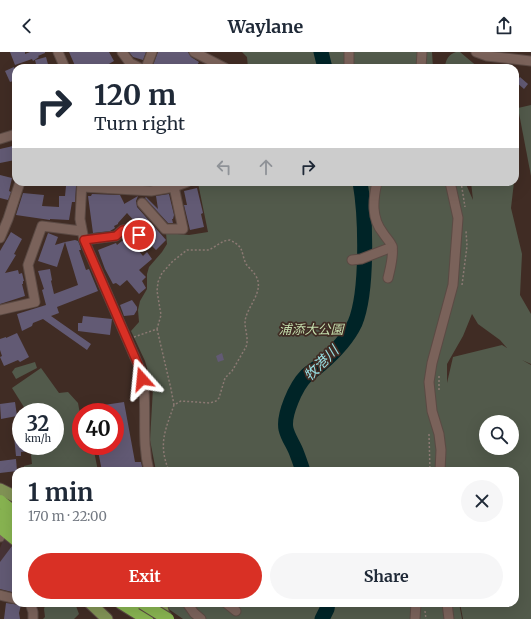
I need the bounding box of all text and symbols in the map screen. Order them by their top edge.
icon: back [16,15,38,37]
text: Waylane [228,15,303,38]
icon: share [493,15,515,37]
text: 120 m [94,77,176,113]
icon: right [28,80,80,132]
text: Turn right [94,112,185,135]
icon: left [213,156,235,178]
icon: ahead [255,156,277,178]
icon: right [297,156,319,178]
pin [122,218,156,252]
icon: arrive [128,224,150,246]
park label: 浦添大公園 [278,321,345,338]
water label: 牧港川 [300,340,344,384]
position arrow [121,358,163,400]
speed limit sign: 40 [72,403,124,455]
text: 32 [27,411,49,436]
map controls [479,415,519,455]
button: search [479,415,519,455]
text: km/h [25,432,51,445]
text: 1 min [28,477,93,508]
button: close [461,480,503,522]
text: 170 m · 22:00 [28,508,107,525]
button: Exit [28,553,262,599]
button: Share [270,553,503,599]

